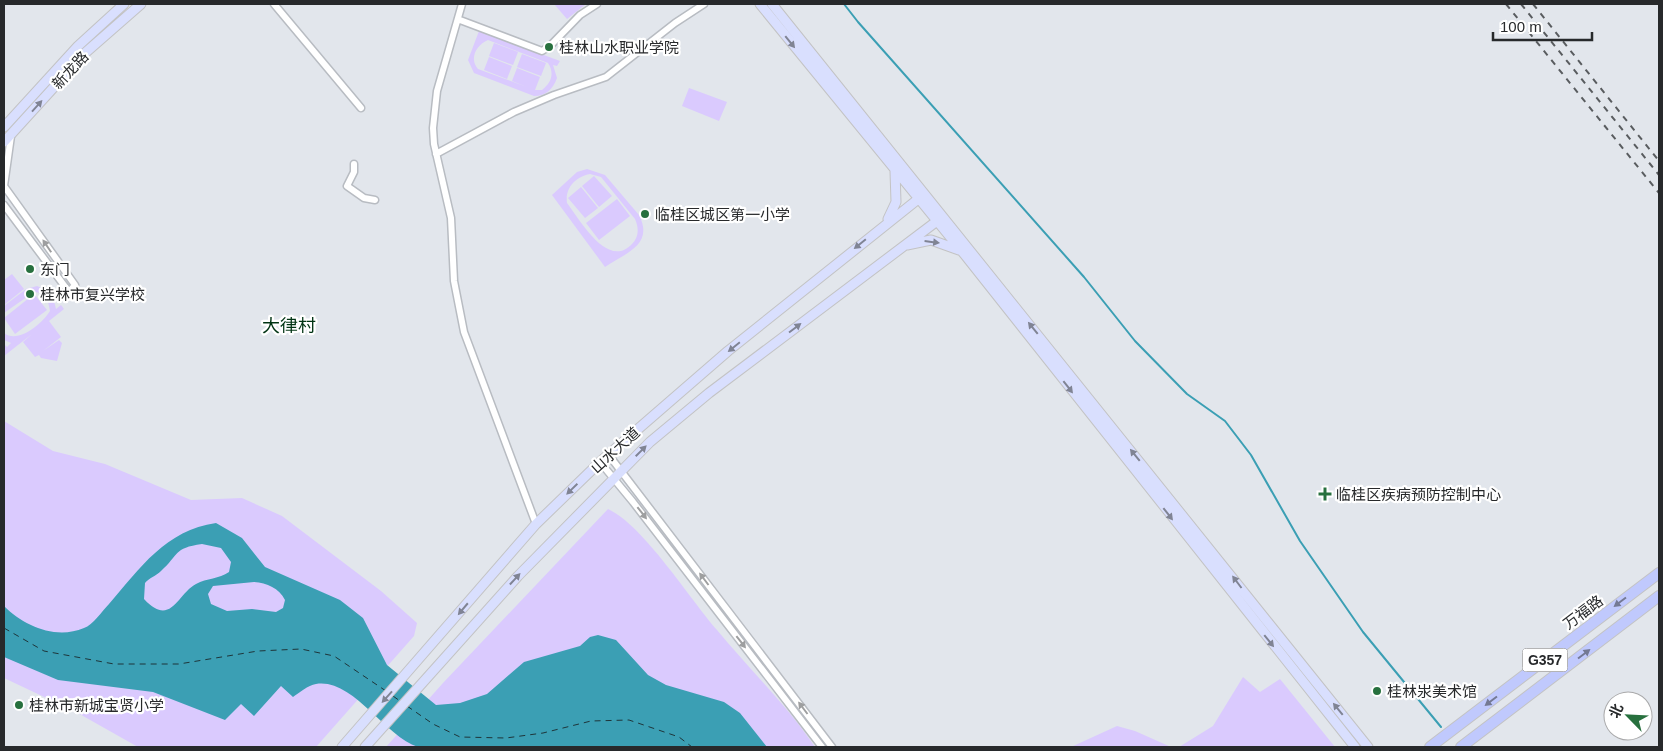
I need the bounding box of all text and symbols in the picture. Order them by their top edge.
scale bar [1493,10,1592,42]
text: 100 m [1500,18,1542,35]
one-way arrow [785,35,796,48]
place label: 桂林山水职业学院 [559,39,679,56]
marker: 桂林山水职业学院 [543,41,555,53]
street label: 新龙路 [48,48,92,92]
one-way arrow [31,101,43,113]
place label: 临桂区城区第一小学 [655,206,790,223]
marker: 临桂区城区第一小学 [639,208,651,220]
one-way arrow [925,238,941,246]
one-way arrow [42,239,52,253]
one-way arrow [853,239,866,250]
place label: 东门 [40,261,70,278]
marker: 东门 [24,263,36,275]
place label: 桂林市复兴学校 [40,286,145,303]
marker: 桂林市复兴学校 [24,288,36,300]
district label: 大律村 [262,316,316,336]
one-way arrow [1028,322,1039,335]
one-way arrow [788,323,802,333]
one-way arrow [727,341,740,352]
one-way arrow [1062,380,1073,393]
street label: 山水大道 [587,424,643,476]
one-way arrow [635,446,647,458]
one-way arrow [1129,449,1140,462]
one-way arrow [567,483,579,495]
place label: 临桂区疾病预防控制中心 [1336,486,1501,503]
marker: 临桂区疾病预防控制中心 [1318,487,1332,501]
one-way arrow [637,506,647,520]
one-way arrow [1163,507,1174,520]
one-way arrow [699,572,709,586]
one-way arrow [509,574,521,586]
one-way arrow [1232,575,1242,589]
street label: 万福路 [1560,592,1606,632]
one-way arrow [1614,597,1627,608]
one-way arrow [457,602,469,614]
one-way arrow [1264,634,1275,647]
one-way arrow [736,635,746,649]
road number: G357 [1522,648,1568,672]
one-way arrow [1577,649,1591,659]
place label: 桂林汖美术馆 [1387,683,1477,700]
marker: 桂林汖美术馆 [1371,685,1383,697]
one-way arrow [381,690,393,702]
north arrow [1603,691,1653,741]
one-way arrow [1485,695,1498,706]
place label: 桂林市新城宝贤小学 [29,697,164,714]
marker: 桂林市新城宝贤小学 [13,699,25,711]
text: 北 [1606,701,1626,720]
one-way arrow [797,702,808,715]
one-way arrow [1332,703,1343,716]

